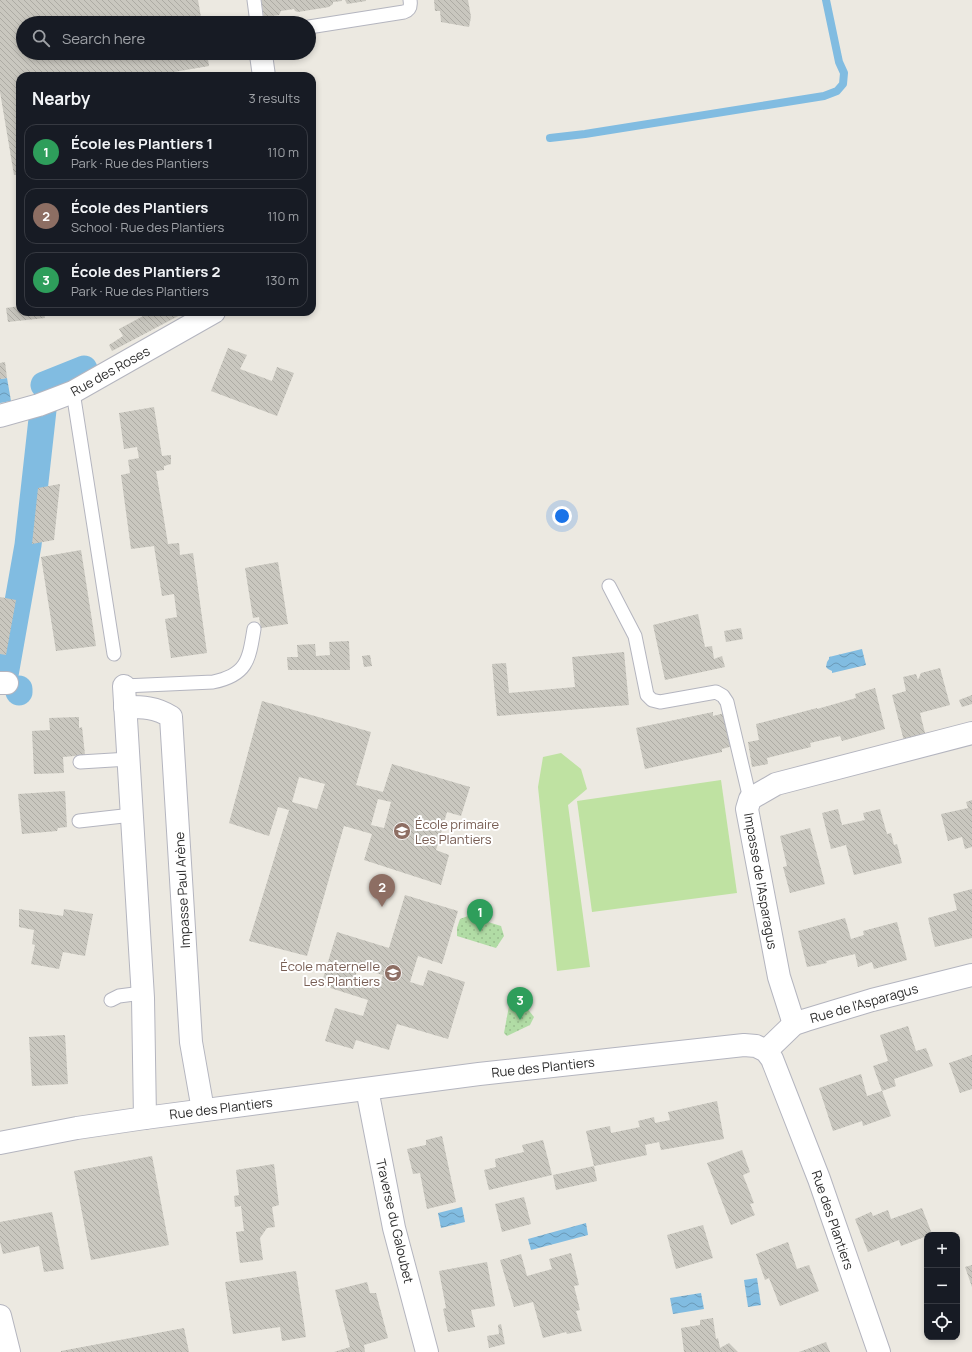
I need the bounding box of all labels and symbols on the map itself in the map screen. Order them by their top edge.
street label: Rue des Roses [67,342,153,400]
your location [552,506,572,526]
street label: Impasse de l'Asparagus [740,811,782,951]
place label: École primaire Les Plantiers [415,815,500,848]
school or university icon: École primaire Les Plantiers [392,821,412,841]
street label: Impasse Paul Arène [170,831,194,949]
pin: 2 [369,874,395,907]
pin: 1 [467,899,493,932]
place label: École maternelle Les Plantiers [280,957,380,990]
school or university icon: École maternelle Les Plantiers [383,963,403,983]
street label: Rue de l'Asparagus [808,979,920,1027]
pin: 3 [507,987,533,1020]
street label: Rue des Plantiers [490,1053,596,1081]
street label: Rue des Plantiers [168,1093,274,1123]
street label: Traverse du Galoubet [372,1157,418,1285]
street label: Rue des Plantiers [808,1168,858,1272]

